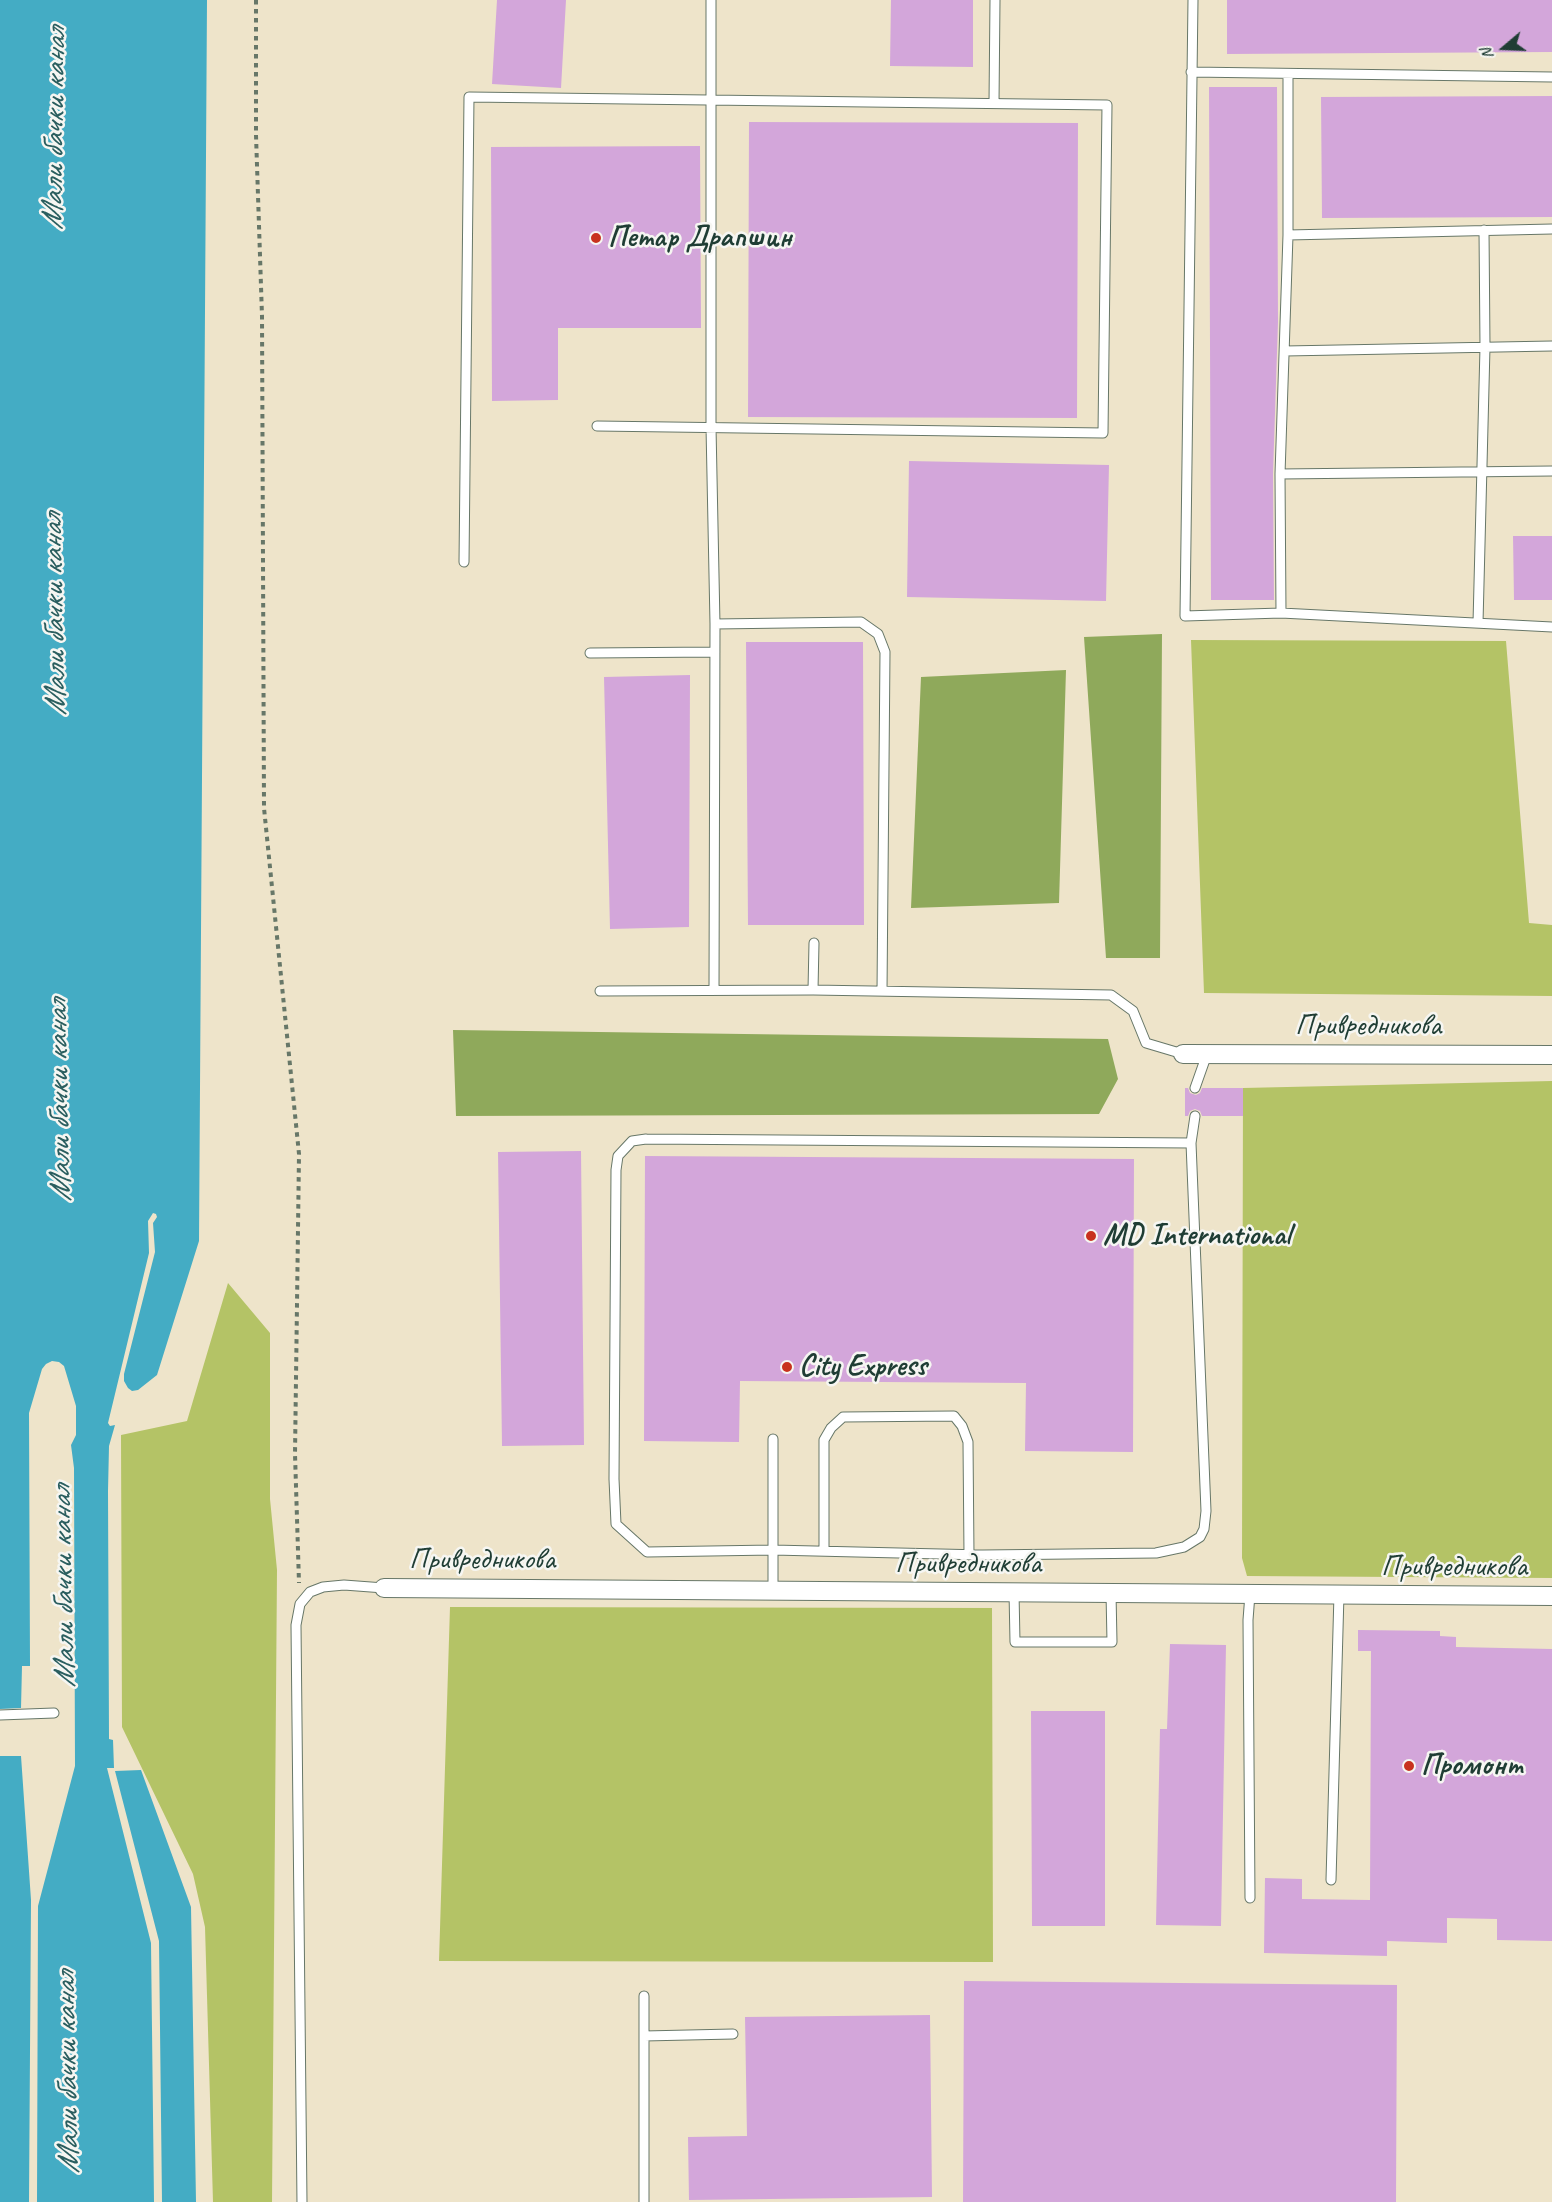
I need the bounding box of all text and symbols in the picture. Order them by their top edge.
north arrow [1474,18,1534,78]
water label: Мали бачки канал [34,28,76,230]
text: N [1476,46,1498,62]
place label: Петар Драпшин [608,220,792,256]
marker: Петар Драпшин [589,231,603,245]
water label: Мали бачки канал [34,514,76,716]
water label: Мали бачки канал [39,1000,81,1202]
street label: Привредникова [1295,1008,1441,1044]
place label: MD International [1103,1218,1290,1254]
marker: MD International [1084,1229,1098,1243]
place label: City Express [799,1349,926,1385]
marker: City Express [780,1360,794,1374]
water label: Мали бачки канал [43,1486,85,1688]
street label: Привредникова [409,1542,555,1578]
street label: Привредникова [895,1546,1041,1582]
street label: Привредникова [1381,1549,1527,1585]
place label: Промонт [1421,1748,1522,1784]
marker: Промонт [1402,1759,1416,1773]
water label: Мали бачки канал [47,1972,89,2174]

